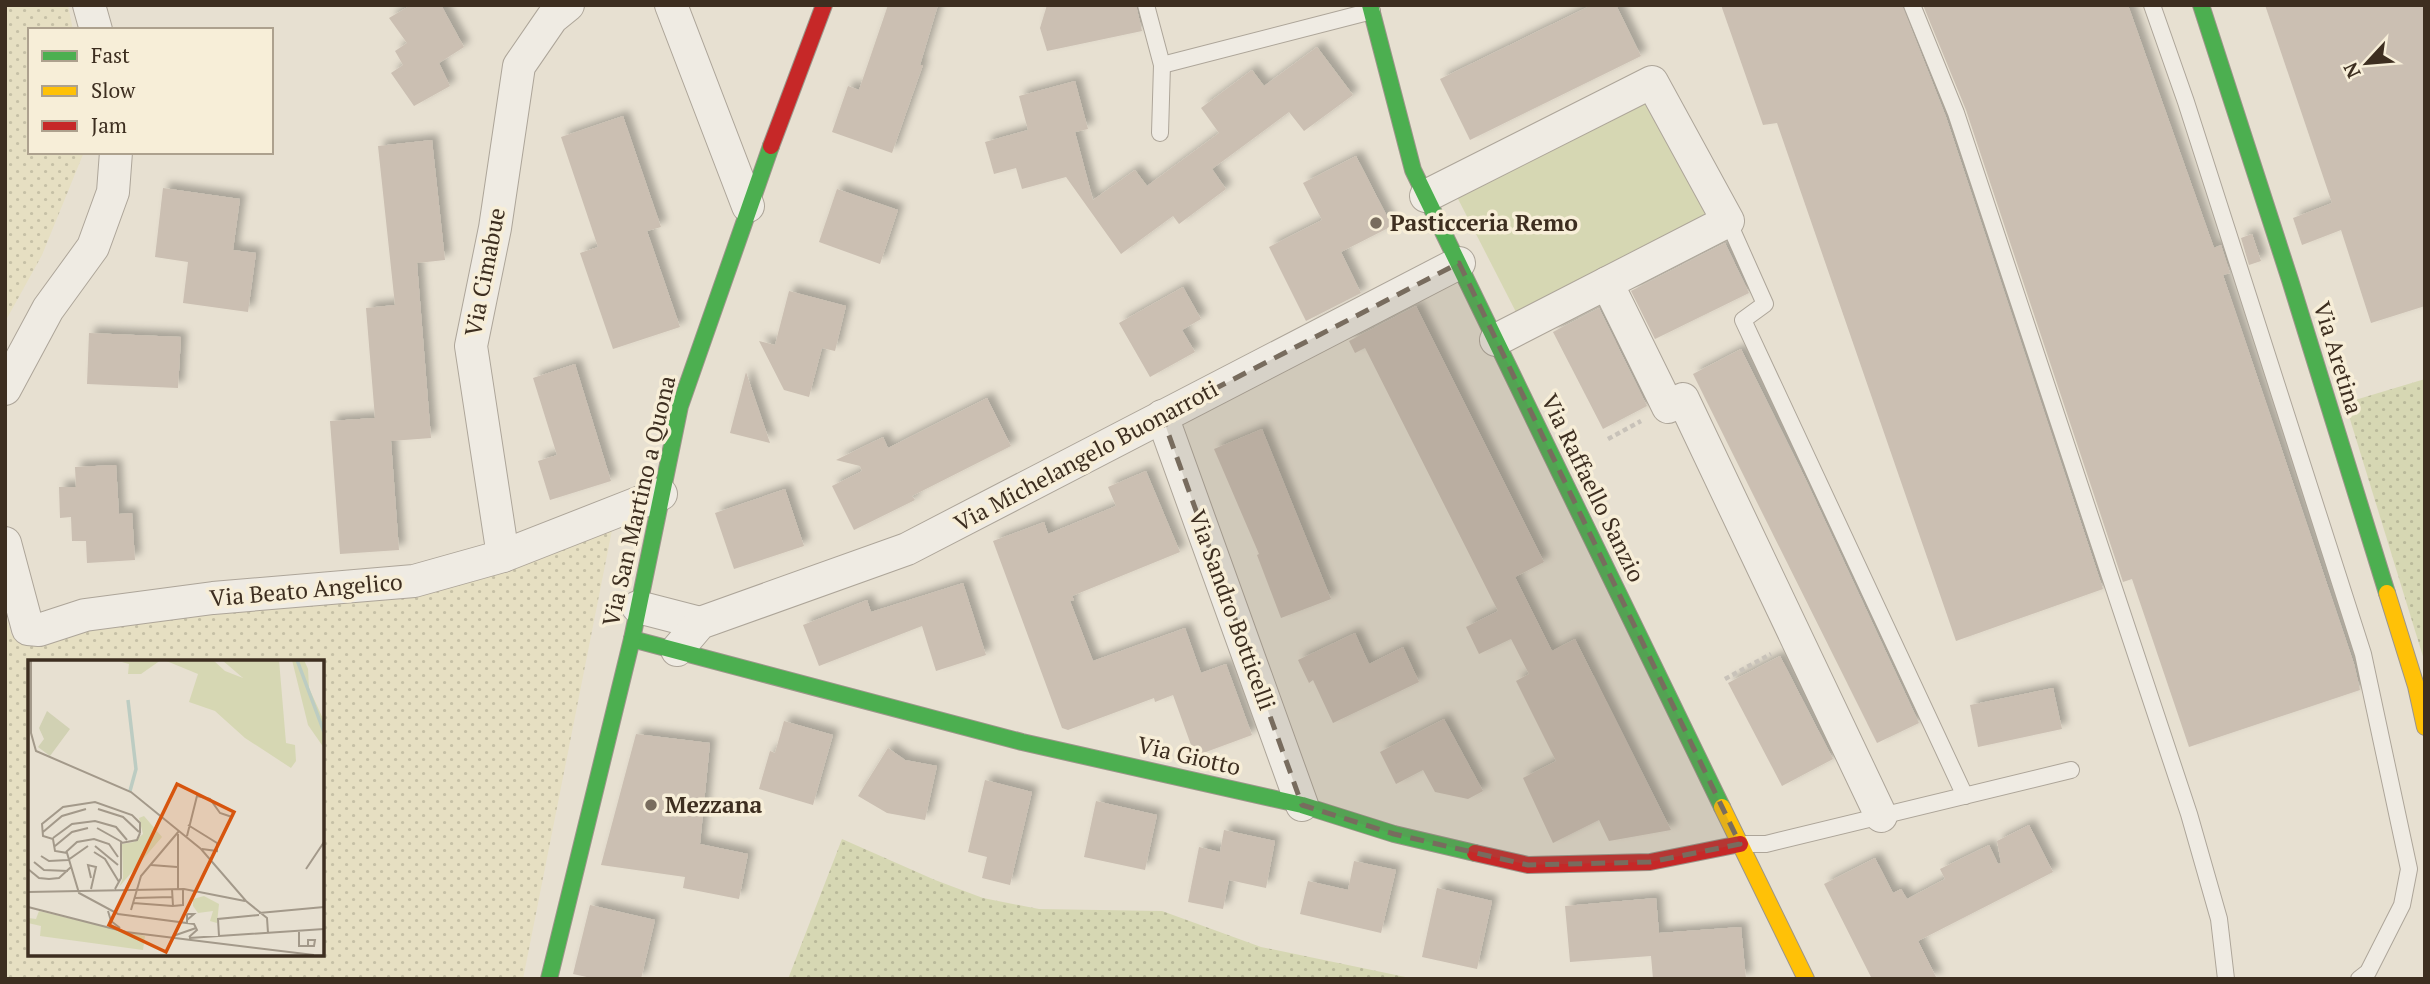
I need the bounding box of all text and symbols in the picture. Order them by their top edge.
legend [28,28,273,154]
north arrow [2332,28,2402,98]
text: Fast [91,41,130,69]
text: N [2337,58,2366,83]
text: Slow [91,76,136,104]
text: Jam [91,111,127,139]
street label: Via Cimabue [457,205,512,339]
place label: Pasticceria Remo [1390,207,1578,238]
marker: Pasticceria Remo [1368,215,1384,231]
street label: Via Aretina [2307,298,2370,418]
street label: Via San Martino a Quona [595,372,683,629]
street label: Via Michelangelo Buonarroti [948,373,1223,538]
street label: Via Raffaello Sanzio [1534,389,1652,587]
street label: Via Sandro Botticelli [1182,506,1283,714]
street label: Via Beato Angelico [208,566,404,613]
inset map [28,660,324,956]
street label: Via Giotto [1135,729,1244,782]
place label: Mezzana [665,789,763,820]
marker: Mezzana [643,797,659,813]

